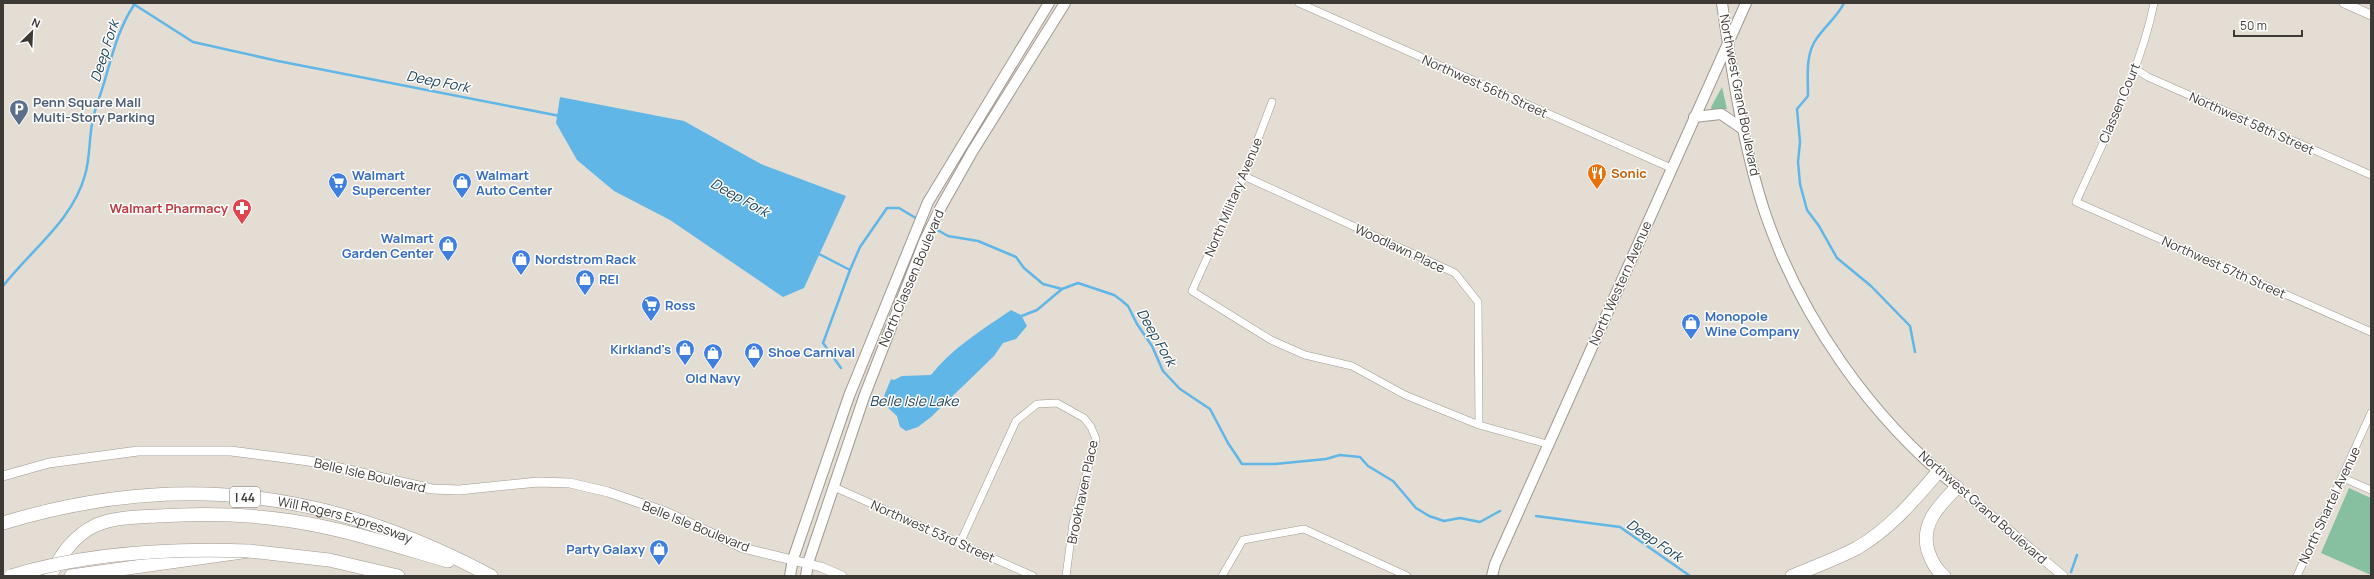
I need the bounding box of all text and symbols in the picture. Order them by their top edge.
north arrow [12,12,52,52]
scale bar [2234,12,2302,38]
street label: Northwest Grand Boulevard [1715,13,1765,177]
text: N [30,14,43,31]
water label: Deep Fork [85,16,124,84]
text: 50 m [2240,17,2267,34]
street label: Northwest 56th Street [1419,50,1551,122]
street label: Classen Court [2094,60,2144,146]
water label: Deep Fork [405,66,473,97]
street label: Northwest 58th Street [2187,87,2317,159]
place label: Penn Square Mall Multi-Story Parking [33,93,155,126]
parking icon: Penn Square Mall Multi-Story Parking [8,98,30,126]
street label: North Military Avenue [1200,134,1266,259]
restaurant icon: Sonic [1586,162,1608,190]
place label: Sonic [1611,164,1647,182]
place label: Walmart Supercenter [352,166,431,199]
place label: Walmart Auto Center [476,166,552,199]
supermarket icon: Walmart Supercenter [327,171,349,199]
shop icon: Walmart Auto Center [451,171,473,199]
water label: Deep Fork [708,173,774,222]
pharmacy icon: Walmart Pharmacy [231,197,253,225]
place label: Walmart Pharmacy [109,199,229,217]
street label: North Classen Boulevard [874,207,948,349]
street label: North Western Avenue [1584,217,1656,348]
street label: Woodlawn Place [1352,219,1448,277]
place label: Walmart Garden Center [342,229,434,262]
street label: Northwest 57th Street [2159,232,2289,302]
shop icon: Walmart Garden Center [437,234,459,262]
shop icon: Nordstrom Rack [510,248,532,276]
place label: Nordstrom Rack [535,250,637,268]
shop icon: REI [574,268,596,296]
place label: REI [599,270,619,288]
supermarket icon: Ross [640,294,662,322]
place label: Ross [665,296,696,314]
water label: Deep Fork [1133,305,1182,371]
place label: Monopole Wine Company [1705,307,1800,340]
shop icon: Monopole Wine Company [1680,312,1702,340]
shop icon: Kirkland's [674,338,696,366]
place label: Kirkland's [610,340,671,358]
shop icon: Shoe Carnival [743,341,765,369]
shop icon: Old Navy [702,342,724,370]
place label: Shoe Carnival [768,343,855,361]
place label: Old Navy [686,369,741,387]
water label: Belle Isle Lake [869,391,959,410]
street label: Brookhaven Place [1062,438,1102,546]
street label: North Shartel Avenue [2294,443,2364,566]
street label: Northwest Grand Boulevard [1915,446,2051,568]
street label: Belle Isle Boulevard [312,453,428,497]
road number: I 44 [230,487,260,507]
street label: Will Rogers Expressway [276,492,415,547]
street label: Belle Isle Boulevard [640,496,752,556]
street label: Northwest 53rd Street [868,496,998,566]
water label: Deep Fork [1623,514,1688,567]
shop icon: Party Galaxy [648,538,670,566]
place label: Party Galaxy [566,540,646,558]

